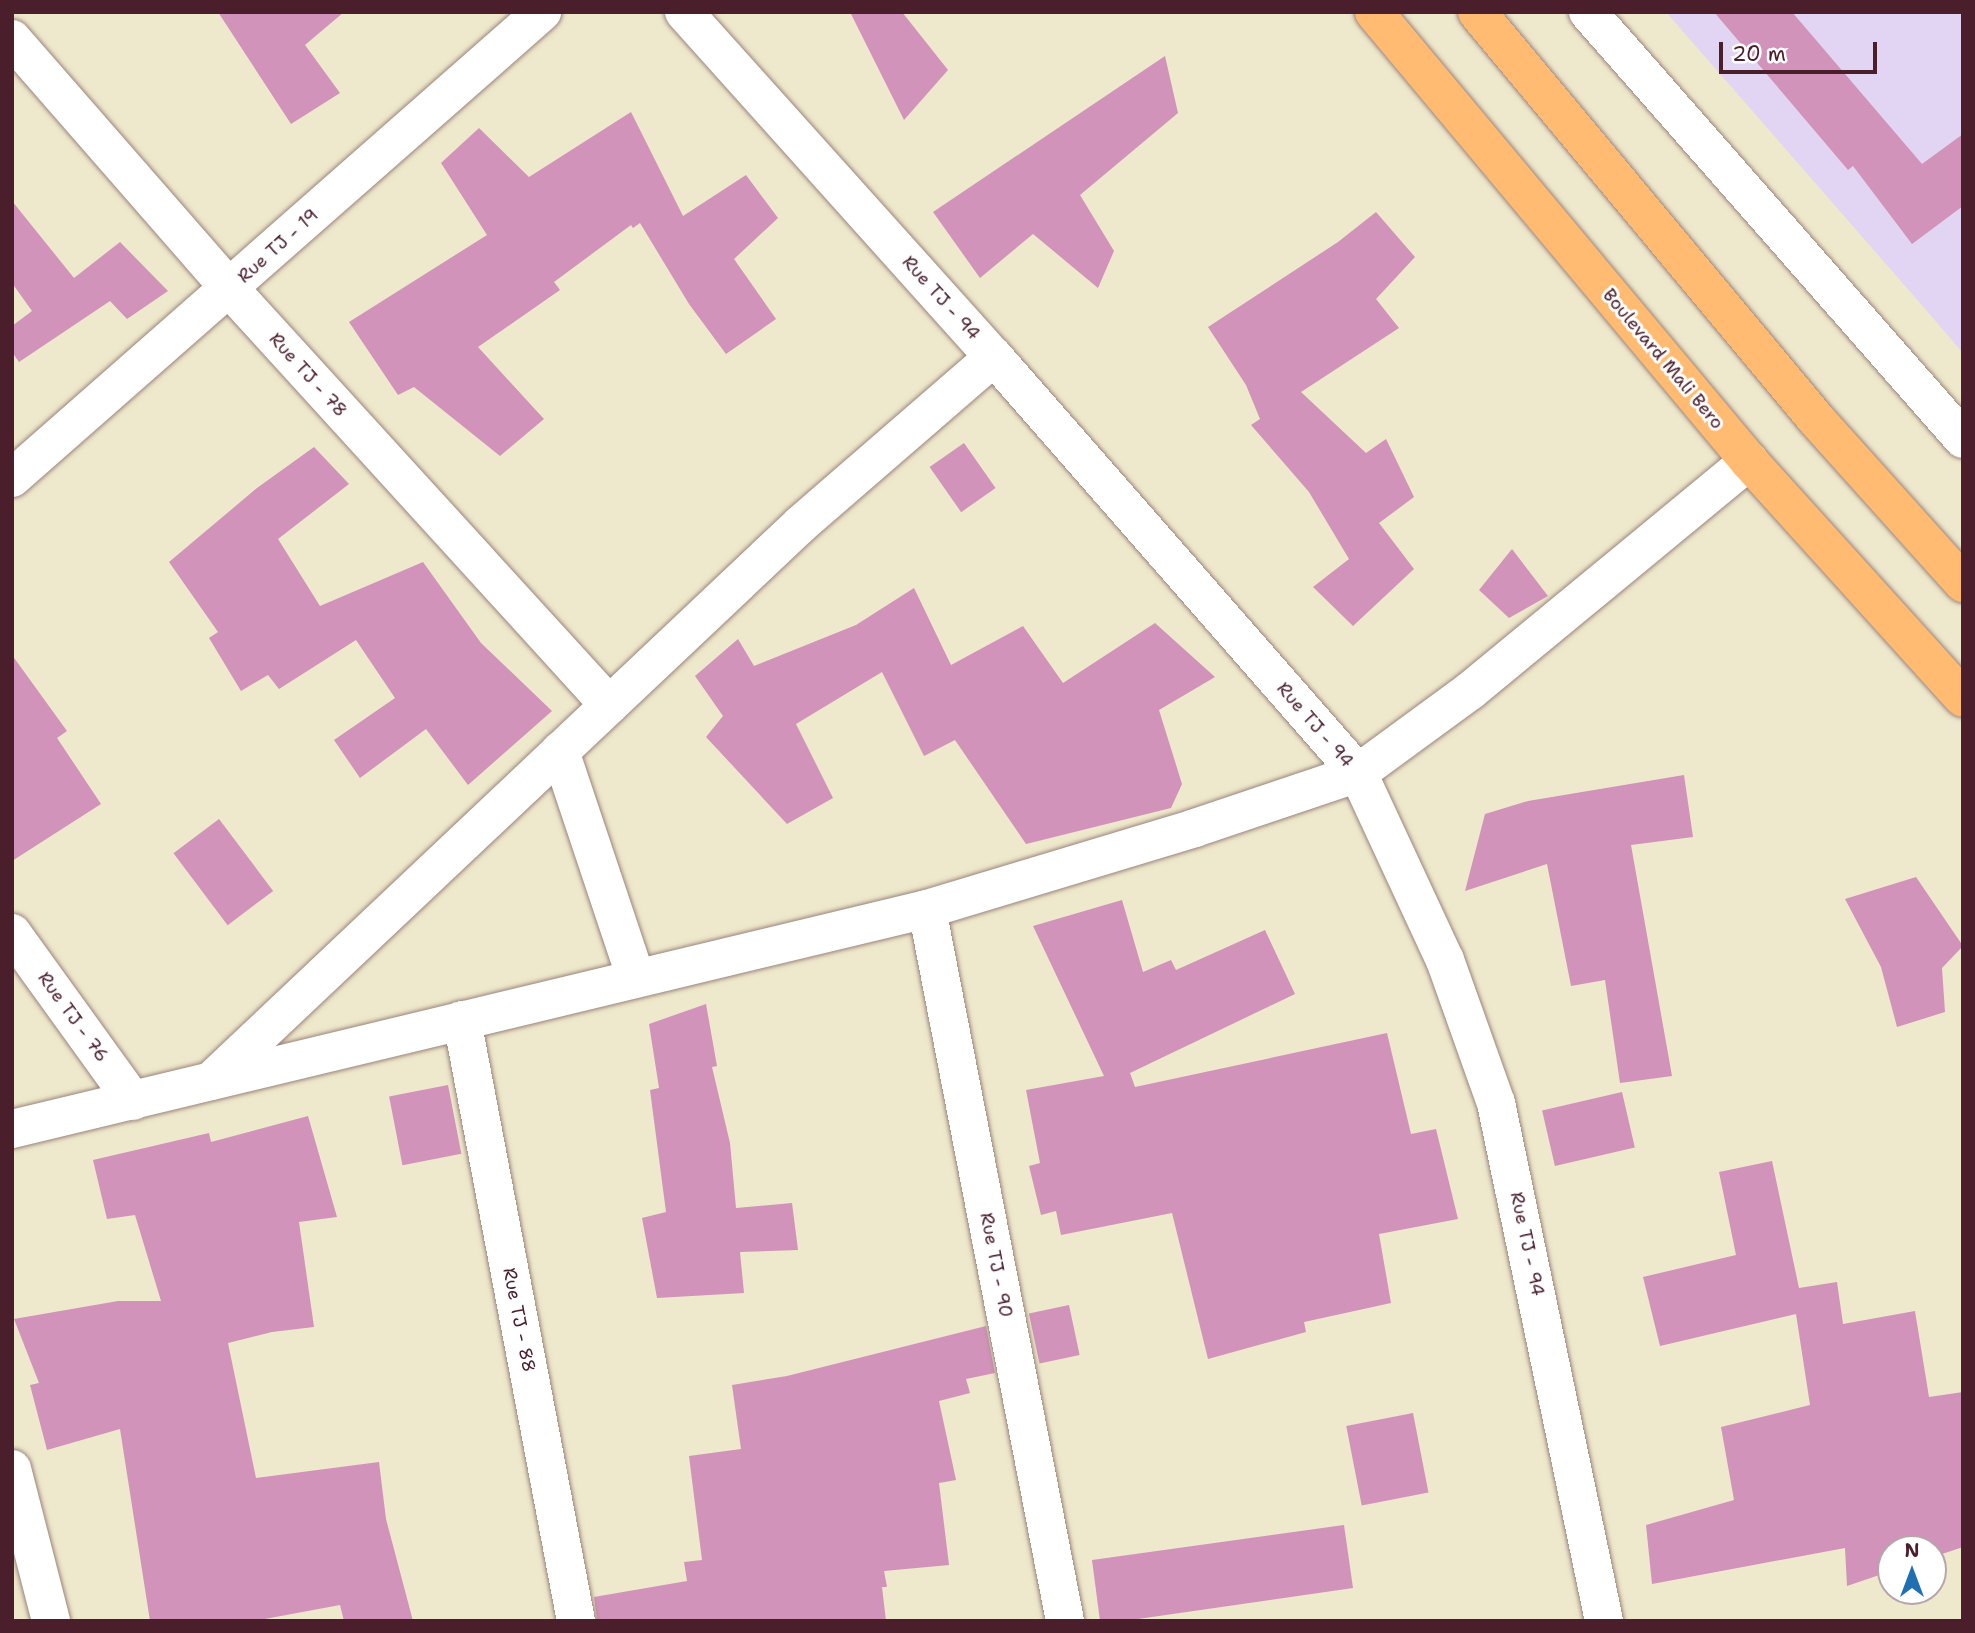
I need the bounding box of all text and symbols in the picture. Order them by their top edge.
scale bar [1723,28,1881,72]
text: 20 m [1732,40,1786,68]
street label: Rue TJ - 19 [233,204,323,288]
street label: Rue TJ - 94 [898,251,984,345]
street label: Boulevard Mali Bero [1598,285,1728,433]
street label: Rue TJ - 78 [265,328,351,422]
street label: Rue TJ - 94 [1272,678,1358,772]
street label: Rue TJ - 76 [33,968,113,1066]
street label: Rue TJ - 94 [1505,1190,1549,1298]
street label: Rue TJ - 90 [975,1211,1017,1319]
street label: Rue TJ - 88 [498,1266,540,1374]
north arrow [1877,1535,1947,1605]
text: N [1904,1538,1920,1563]

